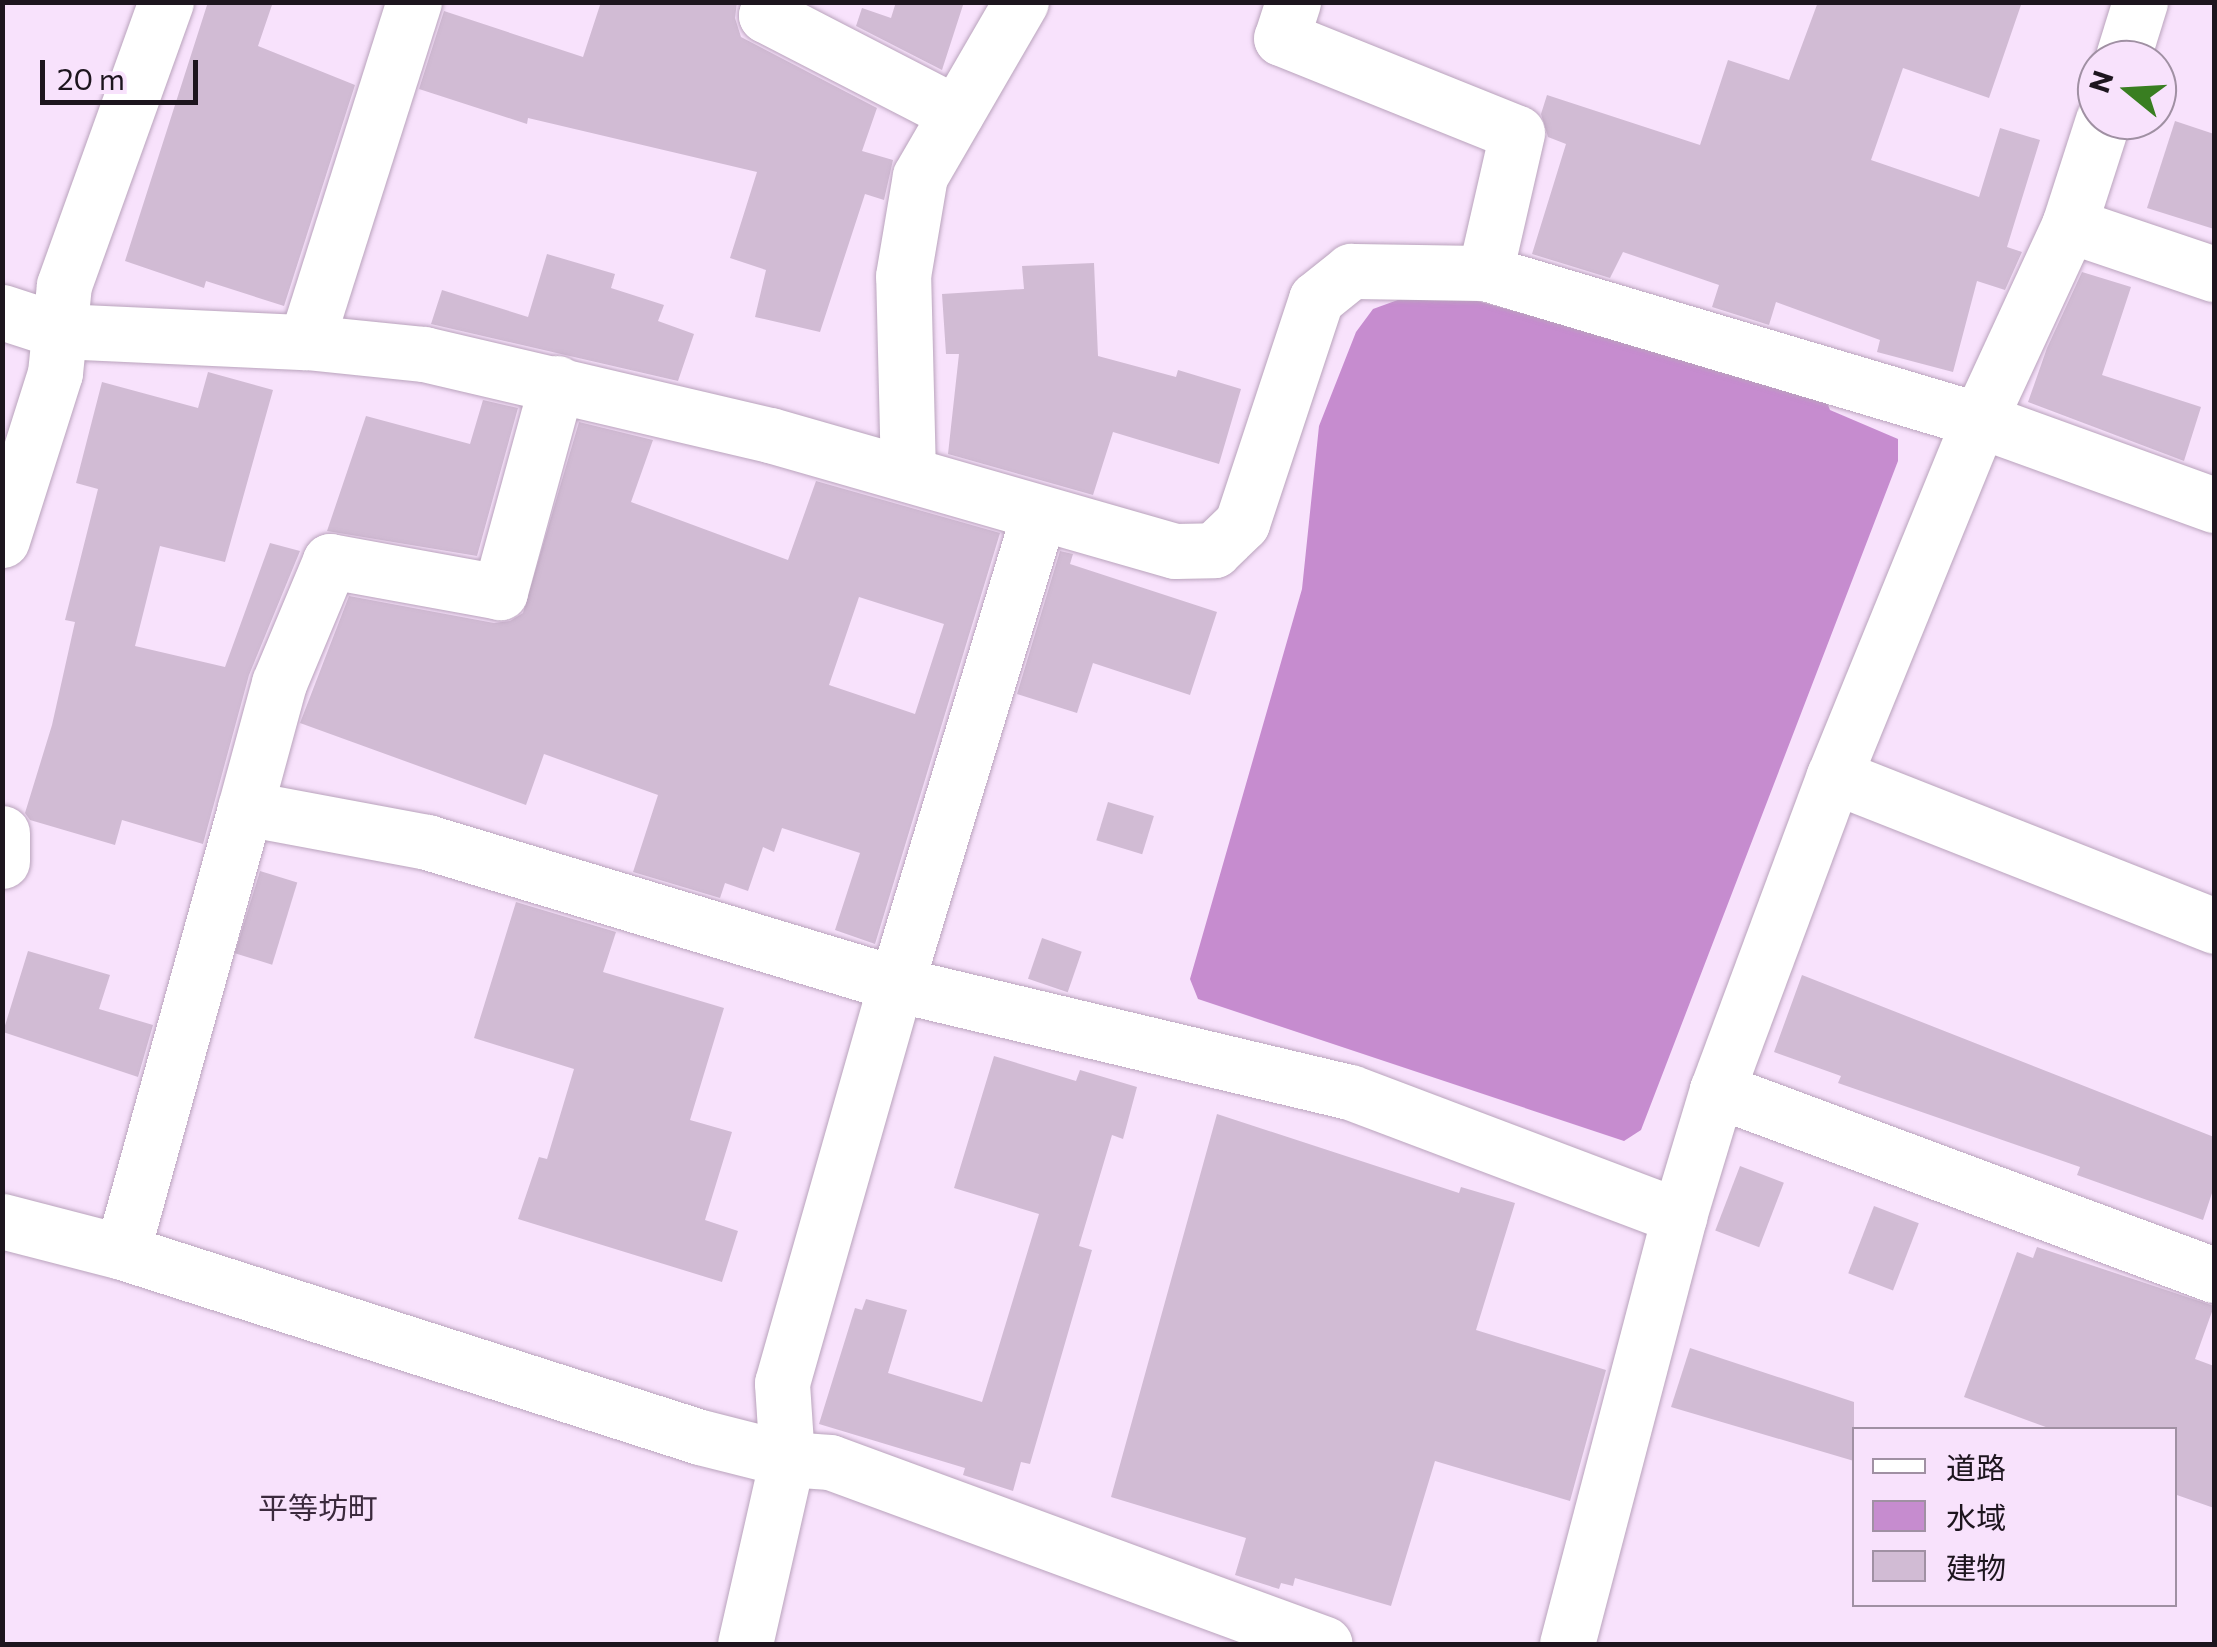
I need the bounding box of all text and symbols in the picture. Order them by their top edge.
scale bar [45,40,202,102]
north arrow [2077,40,2177,140]
text: 20 m [57,59,125,96]
text: N [2081,66,2120,97]
legend [1852,1427,2177,1607]
text: 道路 [1946,1448,2006,1485]
district label: 平等坊町 [258,1489,378,1525]
text: 水域 [1946,1498,2006,1535]
text: 建物 [1946,1548,2006,1585]

